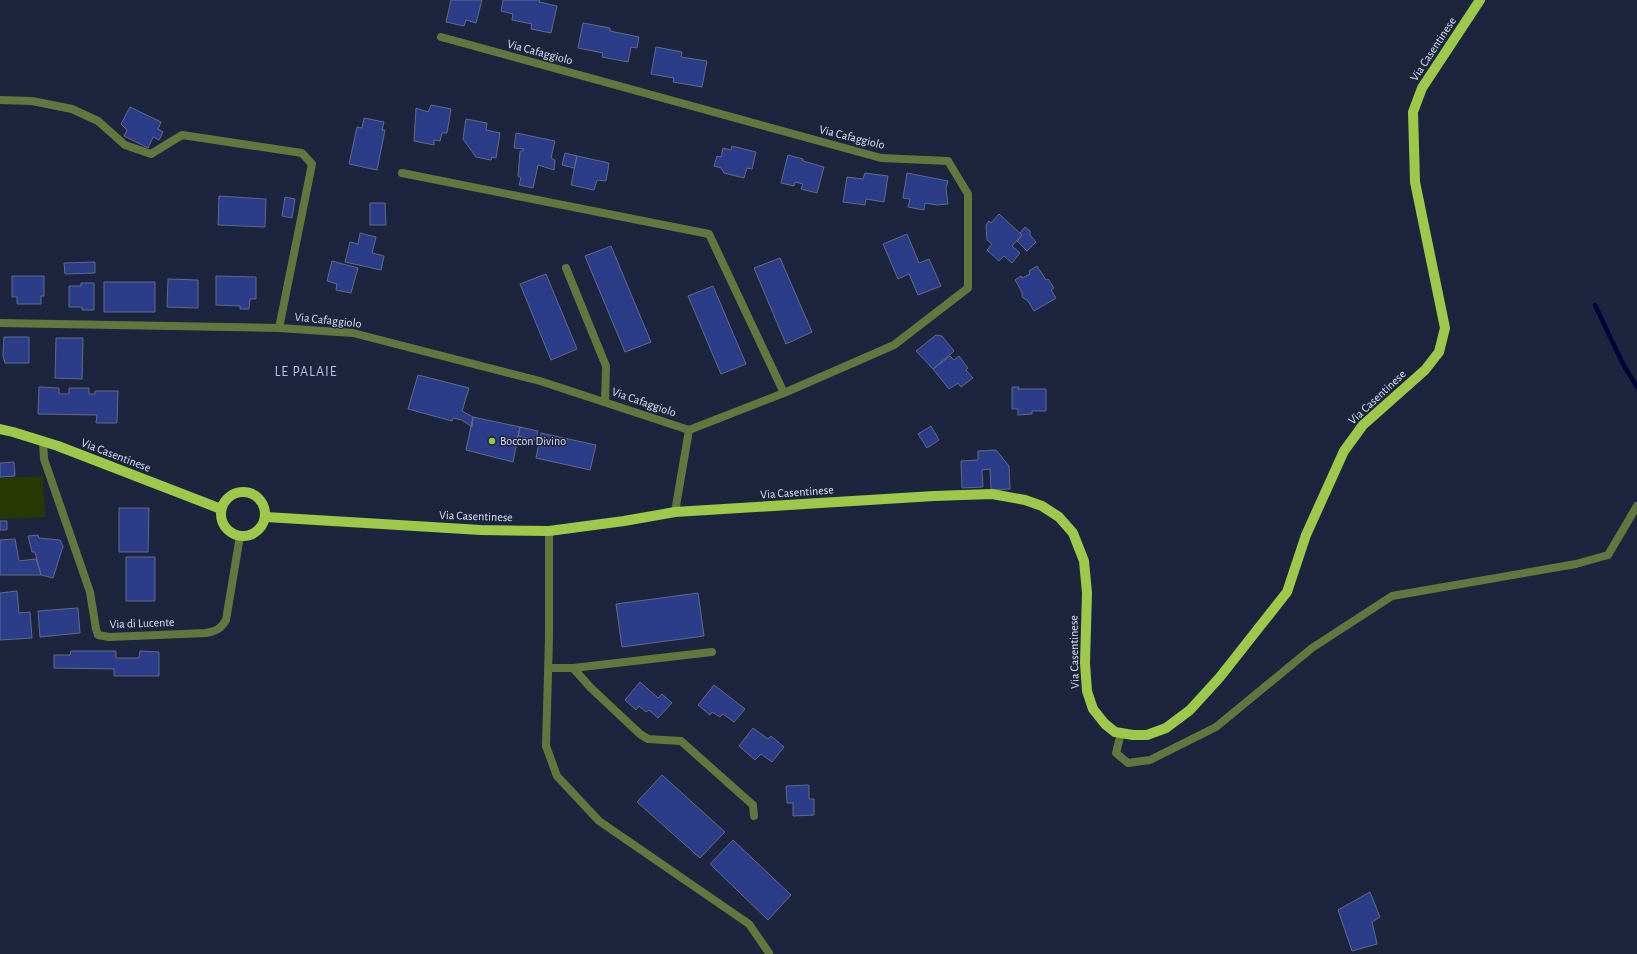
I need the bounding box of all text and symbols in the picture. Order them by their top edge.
street label: Via Casentinese [1408,15,1458,83]
street label: Via Cafaggiolo [506,37,574,67]
street label: Via Cafaggiolo [818,123,886,151]
street label: Via Cafaggiolo [294,311,362,329]
district label: LE PALAIE [275,365,337,379]
street label: Via Casentinese [1346,368,1408,426]
street label: Via Cafaggiolo [610,385,678,419]
place label: Boccon Divino [500,435,566,447]
street label: Via Casentinese [80,436,152,474]
marker: Boccon Divino [487,436,497,446]
street label: Via Casentinese [760,483,834,501]
street label: Via Casentinese [439,509,513,523]
street label: Via Casentinese [1067,615,1081,689]
street label: Via di Lucente [109,616,175,630]

